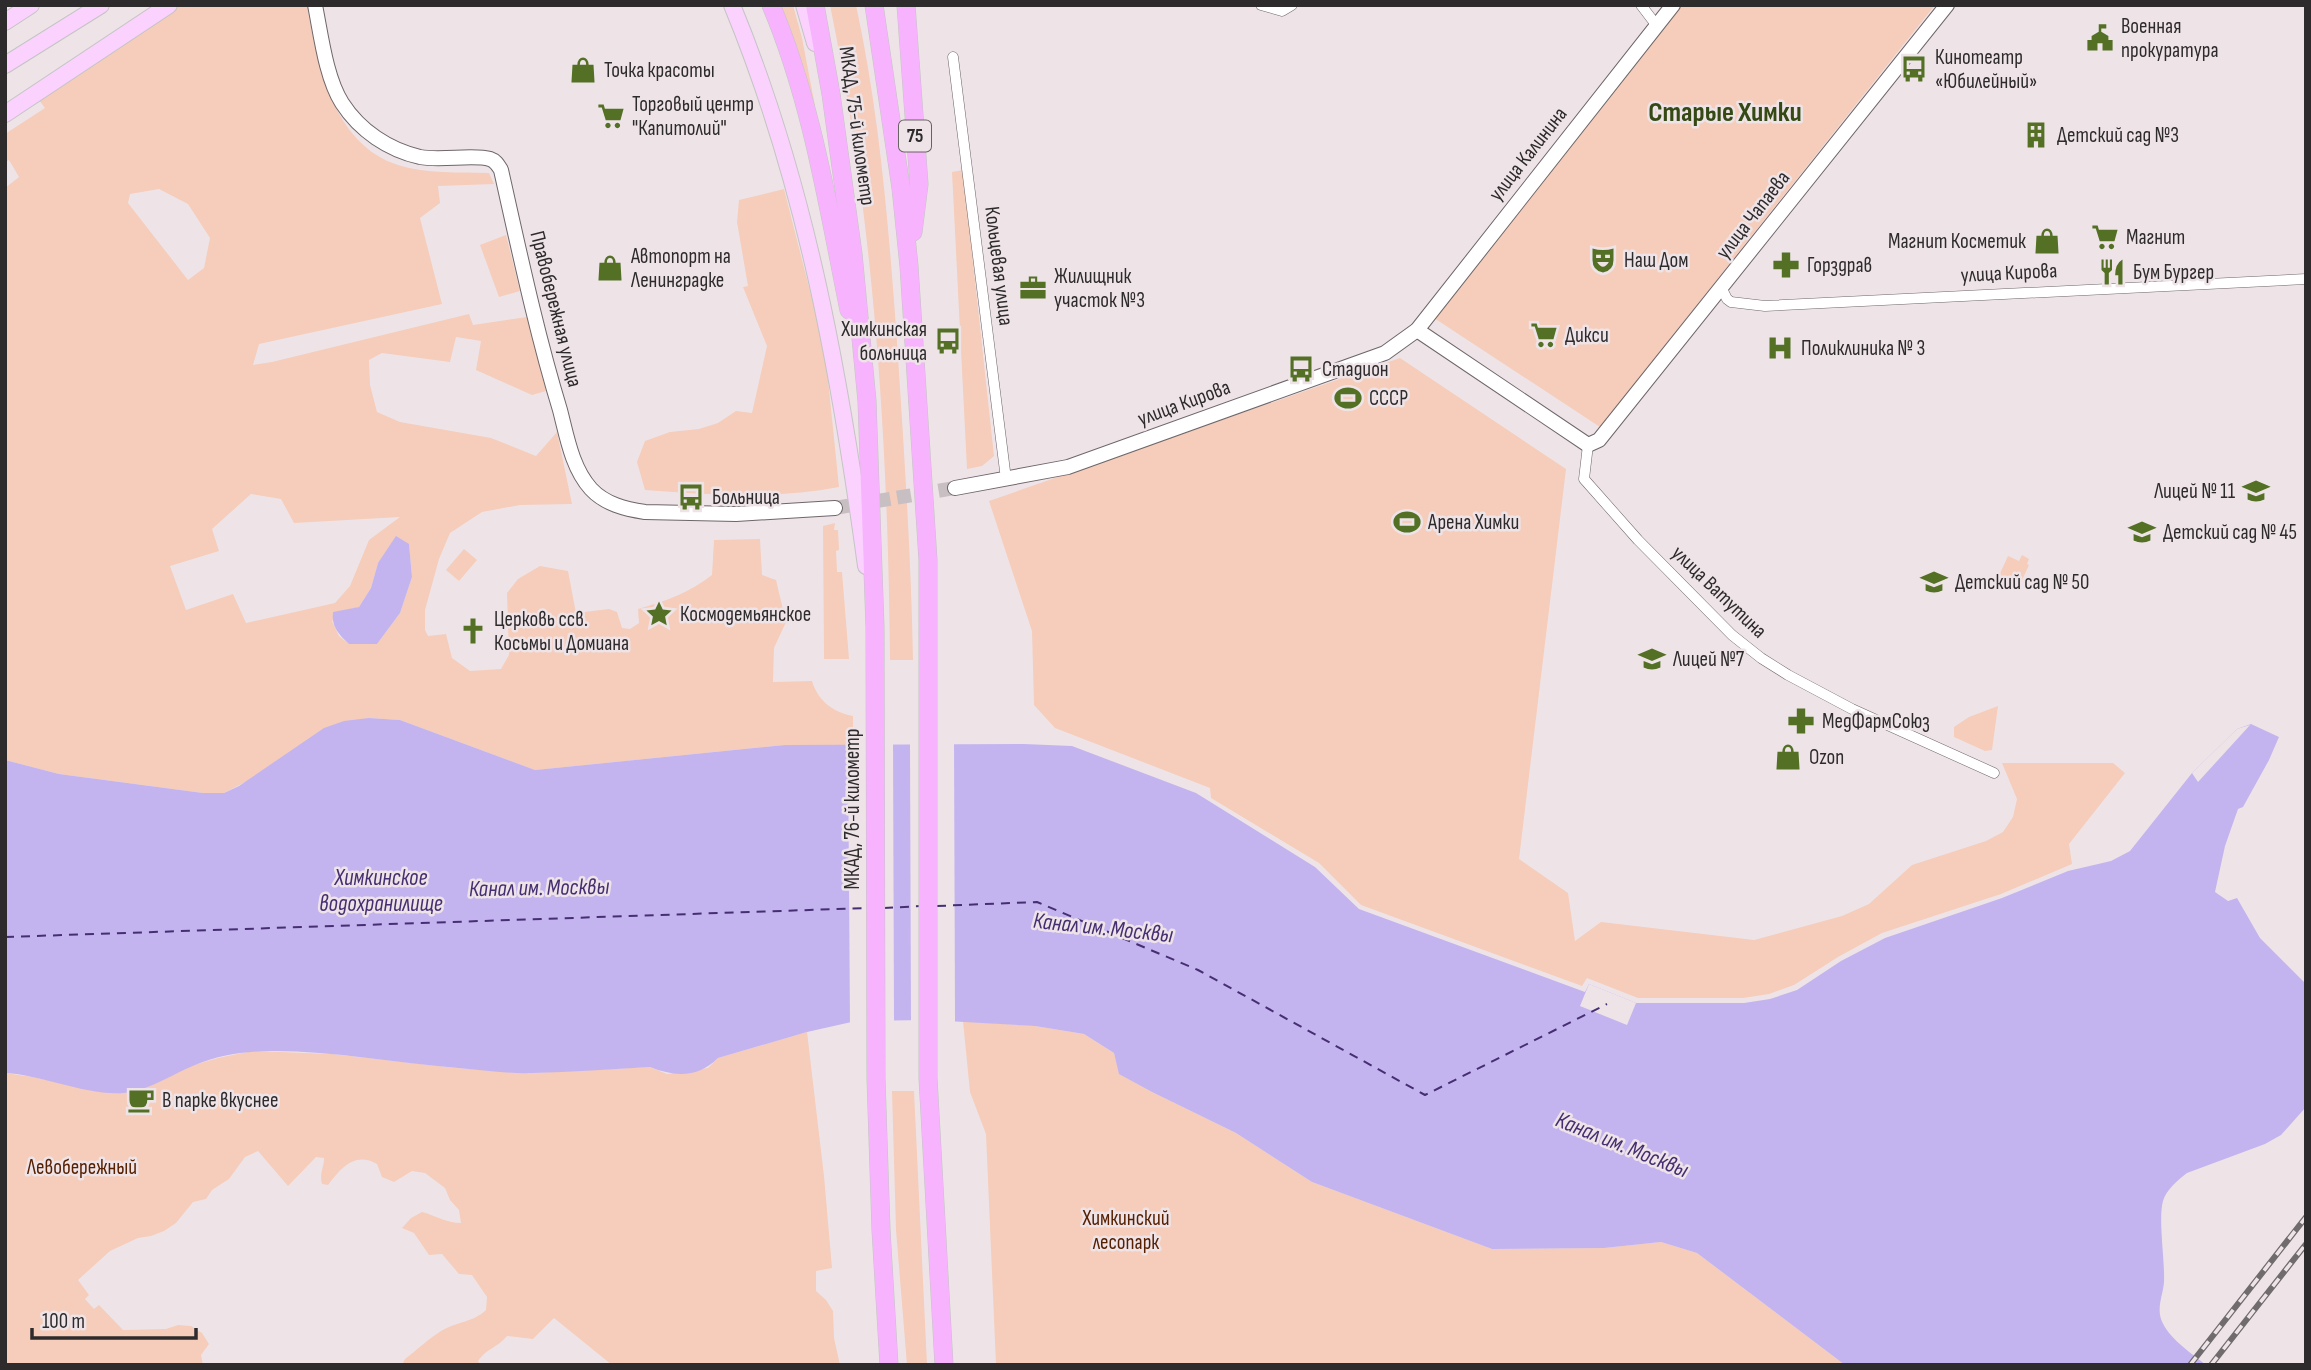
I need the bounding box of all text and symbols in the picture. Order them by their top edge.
place label: Военная прокуратура [2121,14,2219,63]
public building icon: Военная прокуратура [2085,23,2115,53]
street label: МКАД, 75-й километр [833,45,881,207]
place label: Кинотеатр «Юбилейный» [1935,45,2037,94]
bus stop icon: Кинотеатр «Юбилейный» [1899,54,1929,84]
shop icon: Точка красоты [568,55,598,85]
place label: Точка красоты [604,58,715,83]
place label: Торговый центр "Капитолий" [632,92,754,141]
district label: Старые Химки [1648,96,1802,129]
supermarket icon: Торговый центр "Капитолий" [596,101,626,131]
street label: улица Калинина [1484,102,1572,206]
road number: 75 [899,120,931,152]
building icon: Детский сад №3 [2021,120,2051,150]
place label: Детский сад №3 [2057,123,2179,148]
street label: улица Чапаева [1711,166,1795,264]
street label: Кольцевая улица [979,205,1019,327]
supermarket icon: Магнит [2090,222,2120,252]
place label: Магнит [2126,225,2185,250]
shop icon: Магнит Косметик [2032,226,2062,256]
street label: Правобережная улица [525,228,587,390]
place label: Магнит Косметик [1888,229,2026,254]
place label: Автопорт на Ленинградке [630,244,731,293]
theatre icon: Наш Дом [1588,245,1618,275]
place label: Наш Дом [1624,248,1688,273]
pharmacy icon: Горздрав [1771,250,1801,280]
shop icon: Автопорт на Ленинградке [595,253,625,283]
place label: Горздрав [1807,253,1872,278]
restaurant icon: Бум Бургер [2097,257,2127,287]
street label: улица Кирова [1960,258,2058,288]
place label: Бум Бургер [2133,260,2214,285]
place label: Жилищник участок №3 [1054,264,1145,313]
office icon: Жилищник участок №3 [1018,273,1048,303]
place label: Химкинская больница [840,317,927,366]
supermarket icon: Дикси [1529,320,1559,350]
place label: Дикси [1565,323,1609,348]
bus stop icon: Химкинская больница [933,326,963,356]
hospital icon: Поликлиника № 3 [1765,333,1795,363]
place label: Поликлиника № 3 [1801,336,1925,361]
bus stop icon: Стадион [1286,354,1316,384]
place label: Стадион [1322,357,1389,382]
street label: улица Кирова [1134,375,1234,431]
sports icon: СССР [1333,383,1363,413]
place label: СССР [1369,386,1408,411]
school or university icon: Лицей № 11 [2241,476,2271,506]
place label: Лицей № 11 [2153,479,2236,504]
bus stop icon: Больница [676,482,706,512]
place label: Больница [712,485,780,510]
sports icon: Арена Химки [1392,507,1422,537]
place label: Арена Химки [1427,510,1519,535]
school or university icon: Детский сад № 45 [2127,517,2157,547]
place label: Детский сад № 45 [2163,520,2297,545]
street label: улица Ватутина [1666,540,1772,644]
school or university icon: Детский сад № 50 [1919,567,1949,597]
place label: Детский сад № 50 [1955,570,2089,595]
place icon: Космодемьянское [644,599,674,629]
place label: Космодемьянское [680,602,811,627]
place label: Церковь ссв. Косьмы и Домиана [494,607,629,656]
church icon: Церковь ссв. Косьмы и Домиана [458,616,488,646]
school or university icon: Лицей №7 [1637,644,1667,674]
place label: Лицей №7 [1672,647,1745,672]
pharmacy icon: МедФармСоюз [1786,706,1816,736]
place label: МедФармСоюз [1822,709,1930,734]
street label: МКАД, 76-й километр [840,729,865,889]
shop icon: Ozon [1773,742,1803,772]
place label: Ozon [1809,745,1844,770]
water label: Химкинское водохранилище [319,864,443,918]
water label: Канал им. Москвы [469,873,610,903]
water label: Канал им. Москвы [1032,907,1174,949]
cafe icon: В парке вкуснее [126,1085,156,1115]
place label: В парке вкуснее [162,1088,279,1113]
water label: Канал им. Москвы [1552,1106,1692,1184]
park label: Левобережный [26,1155,137,1180]
park label: Химкинский лесопарк [1081,1206,1170,1255]
scale bar [32,1296,196,1340]
text: 100 m [42,1309,85,1334]

